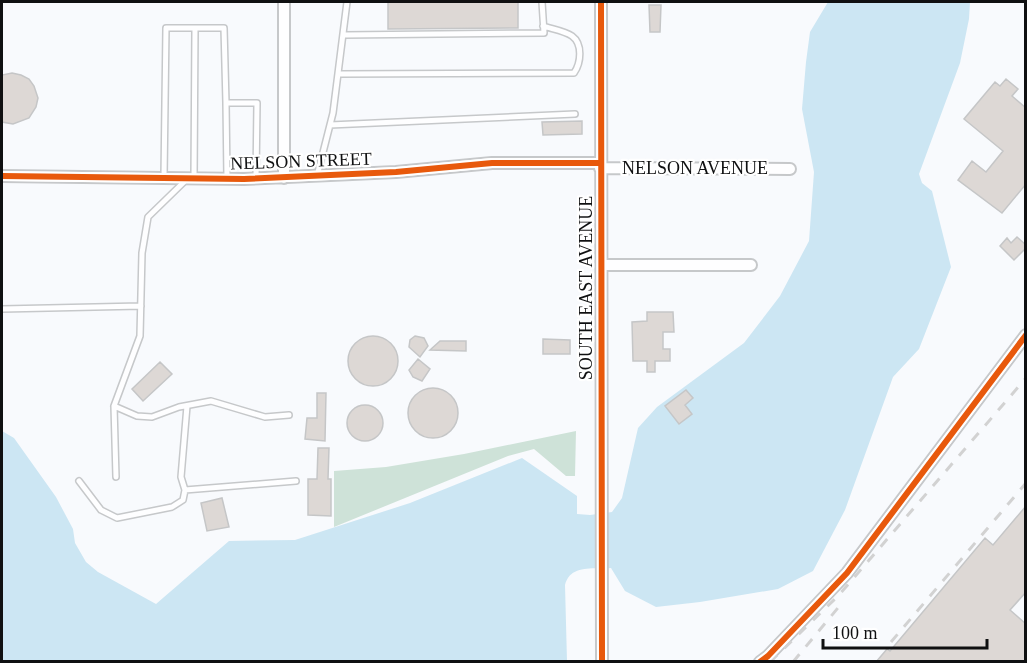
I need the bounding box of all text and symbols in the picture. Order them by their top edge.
street label: NELSON STREET [230,149,372,173]
street label: NELSON AVENUE [622,158,768,178]
street label: SOUTH EAST AVENUE [576,196,596,380]
scale bar [823,612,986,650]
text: 100 m [832,623,878,643]

